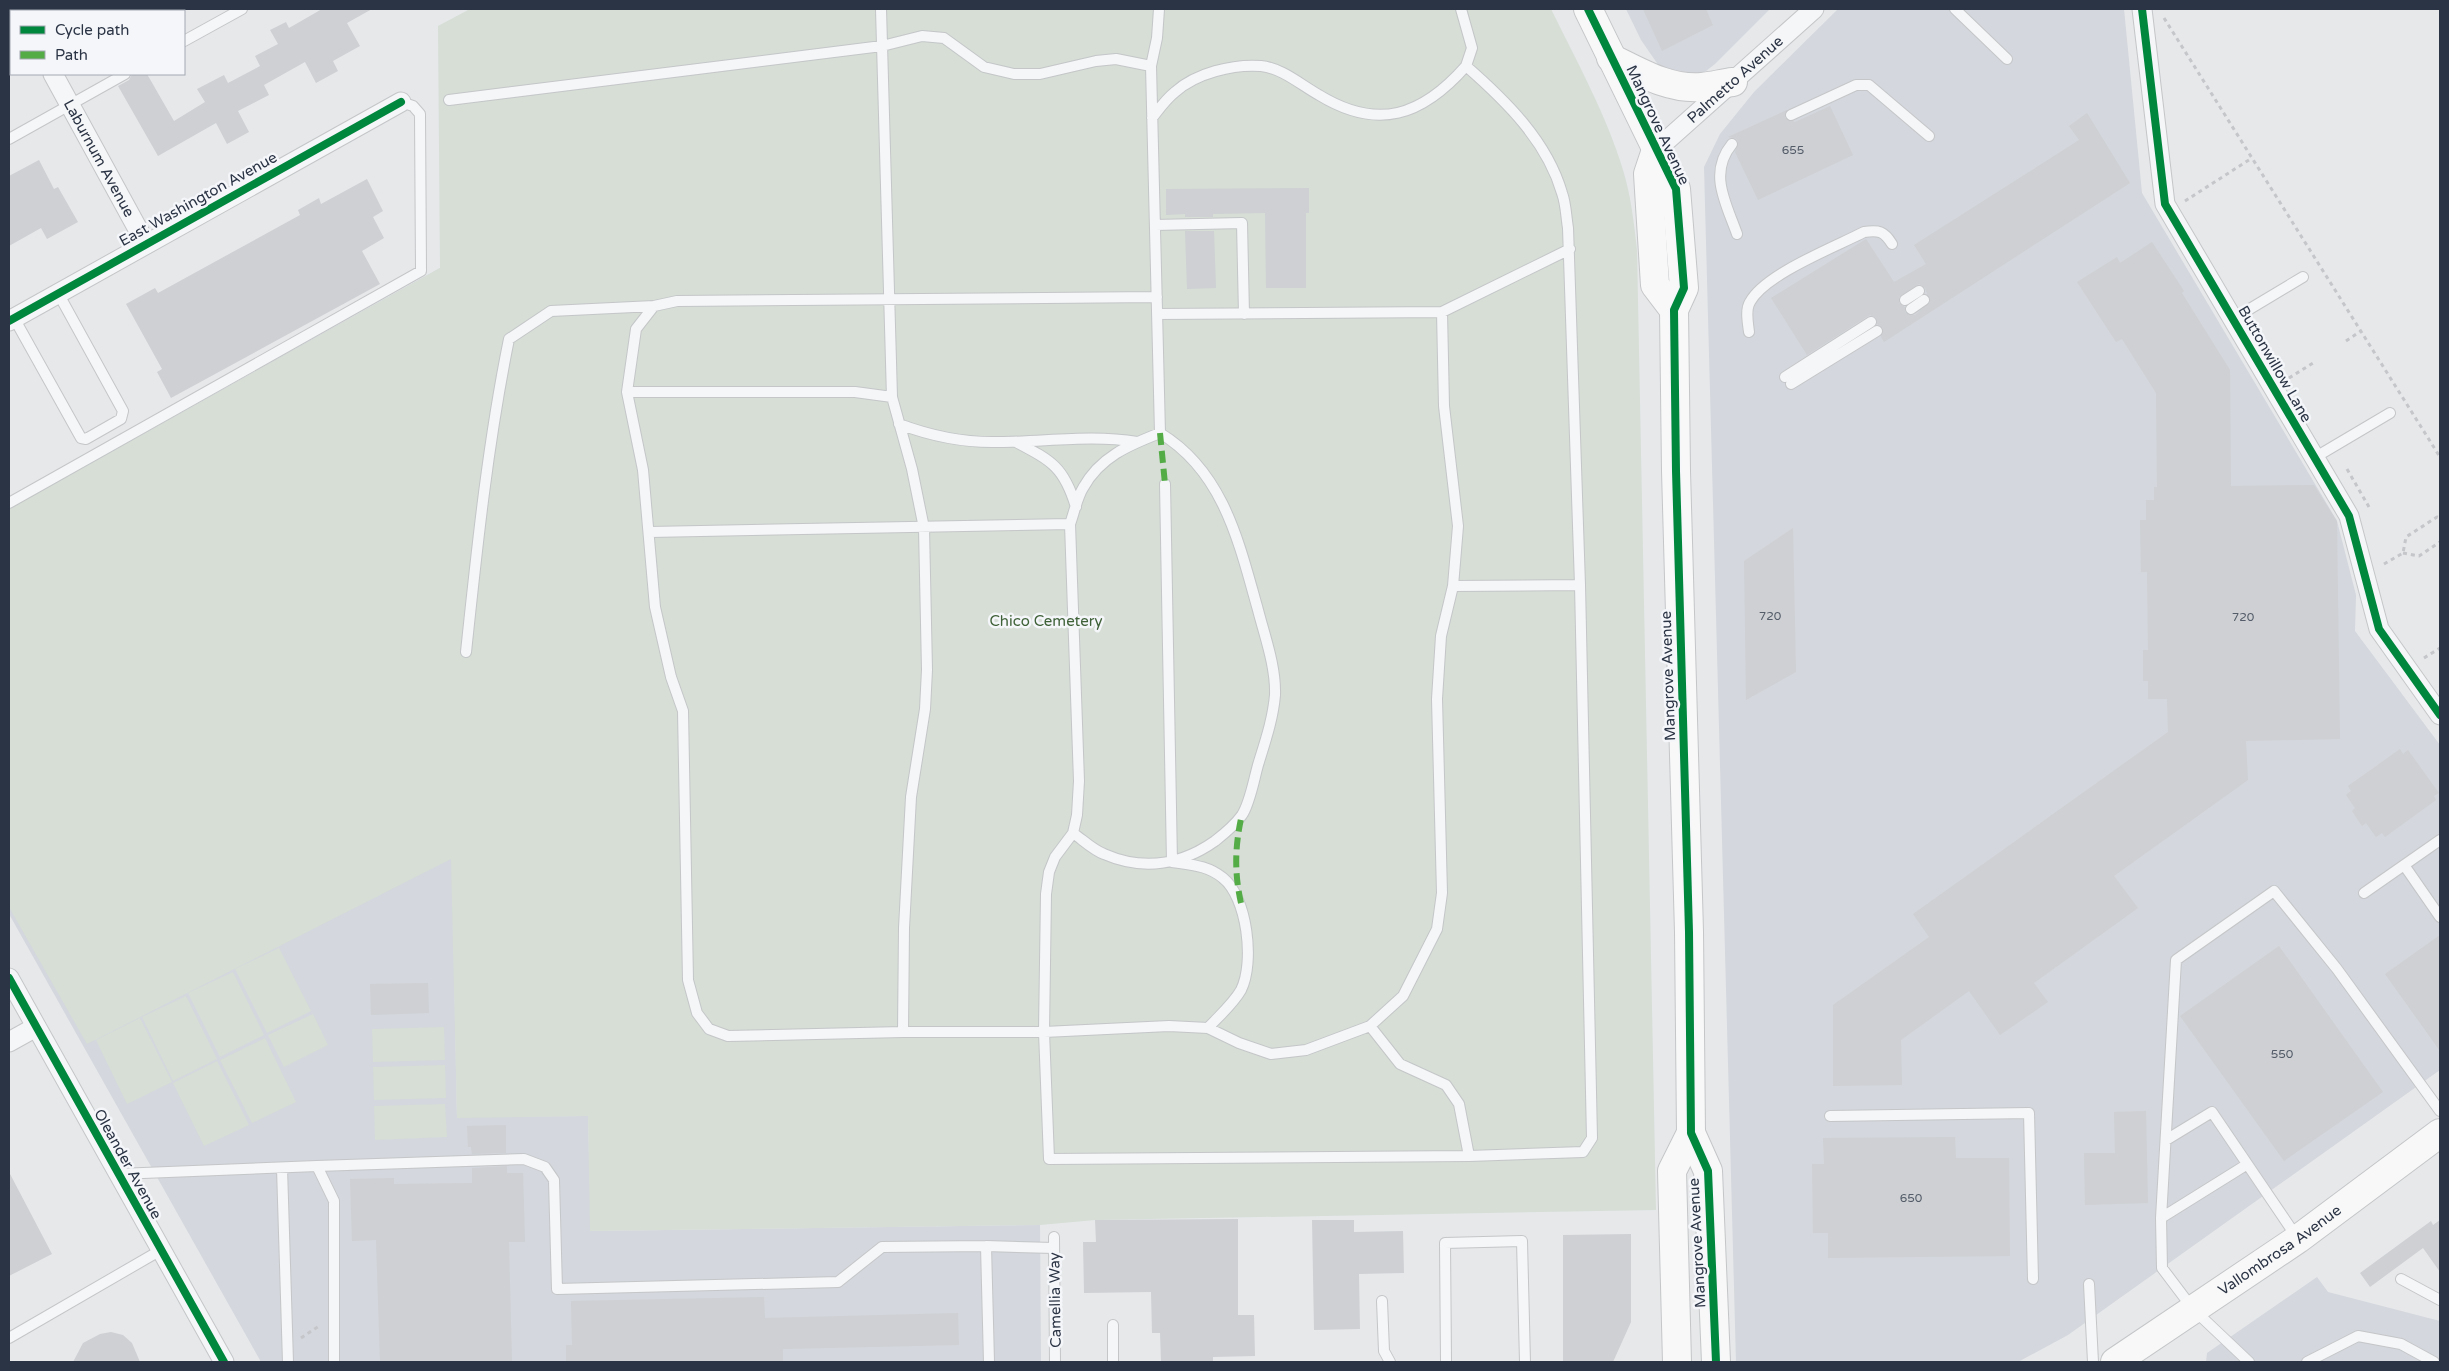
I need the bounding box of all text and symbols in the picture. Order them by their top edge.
legend [10,10,185,75]
text: Cycle path [55,21,129,39]
street label: Palmetto Avenue [1683,32,1787,127]
text: Path [55,46,88,64]
street label: Mangrove Avenue [1622,62,1694,188]
street label: Laburnum Avenue [60,96,138,220]
house number: 655 [1782,143,1804,157]
street label: East Washington Avenue [116,148,280,250]
street label: Buttonwillow Lane [2234,303,2316,425]
house number: 720 [1759,609,1782,623]
house number: 720 [2232,610,2255,624]
street label: Mangrove Avenue [1657,611,1679,741]
park label: Chico Cemetery [989,612,1103,630]
house number: 550 [2271,1047,2294,1061]
street label: Oleander Avenue [90,1106,166,1222]
street label: Mangrove Avenue [1685,1178,1709,1308]
house number: 650 [1900,1191,1923,1205]
street label: Vallombrosa Avenue [2215,1201,2345,1299]
street label: Camellia Way [1045,1252,1065,1348]

